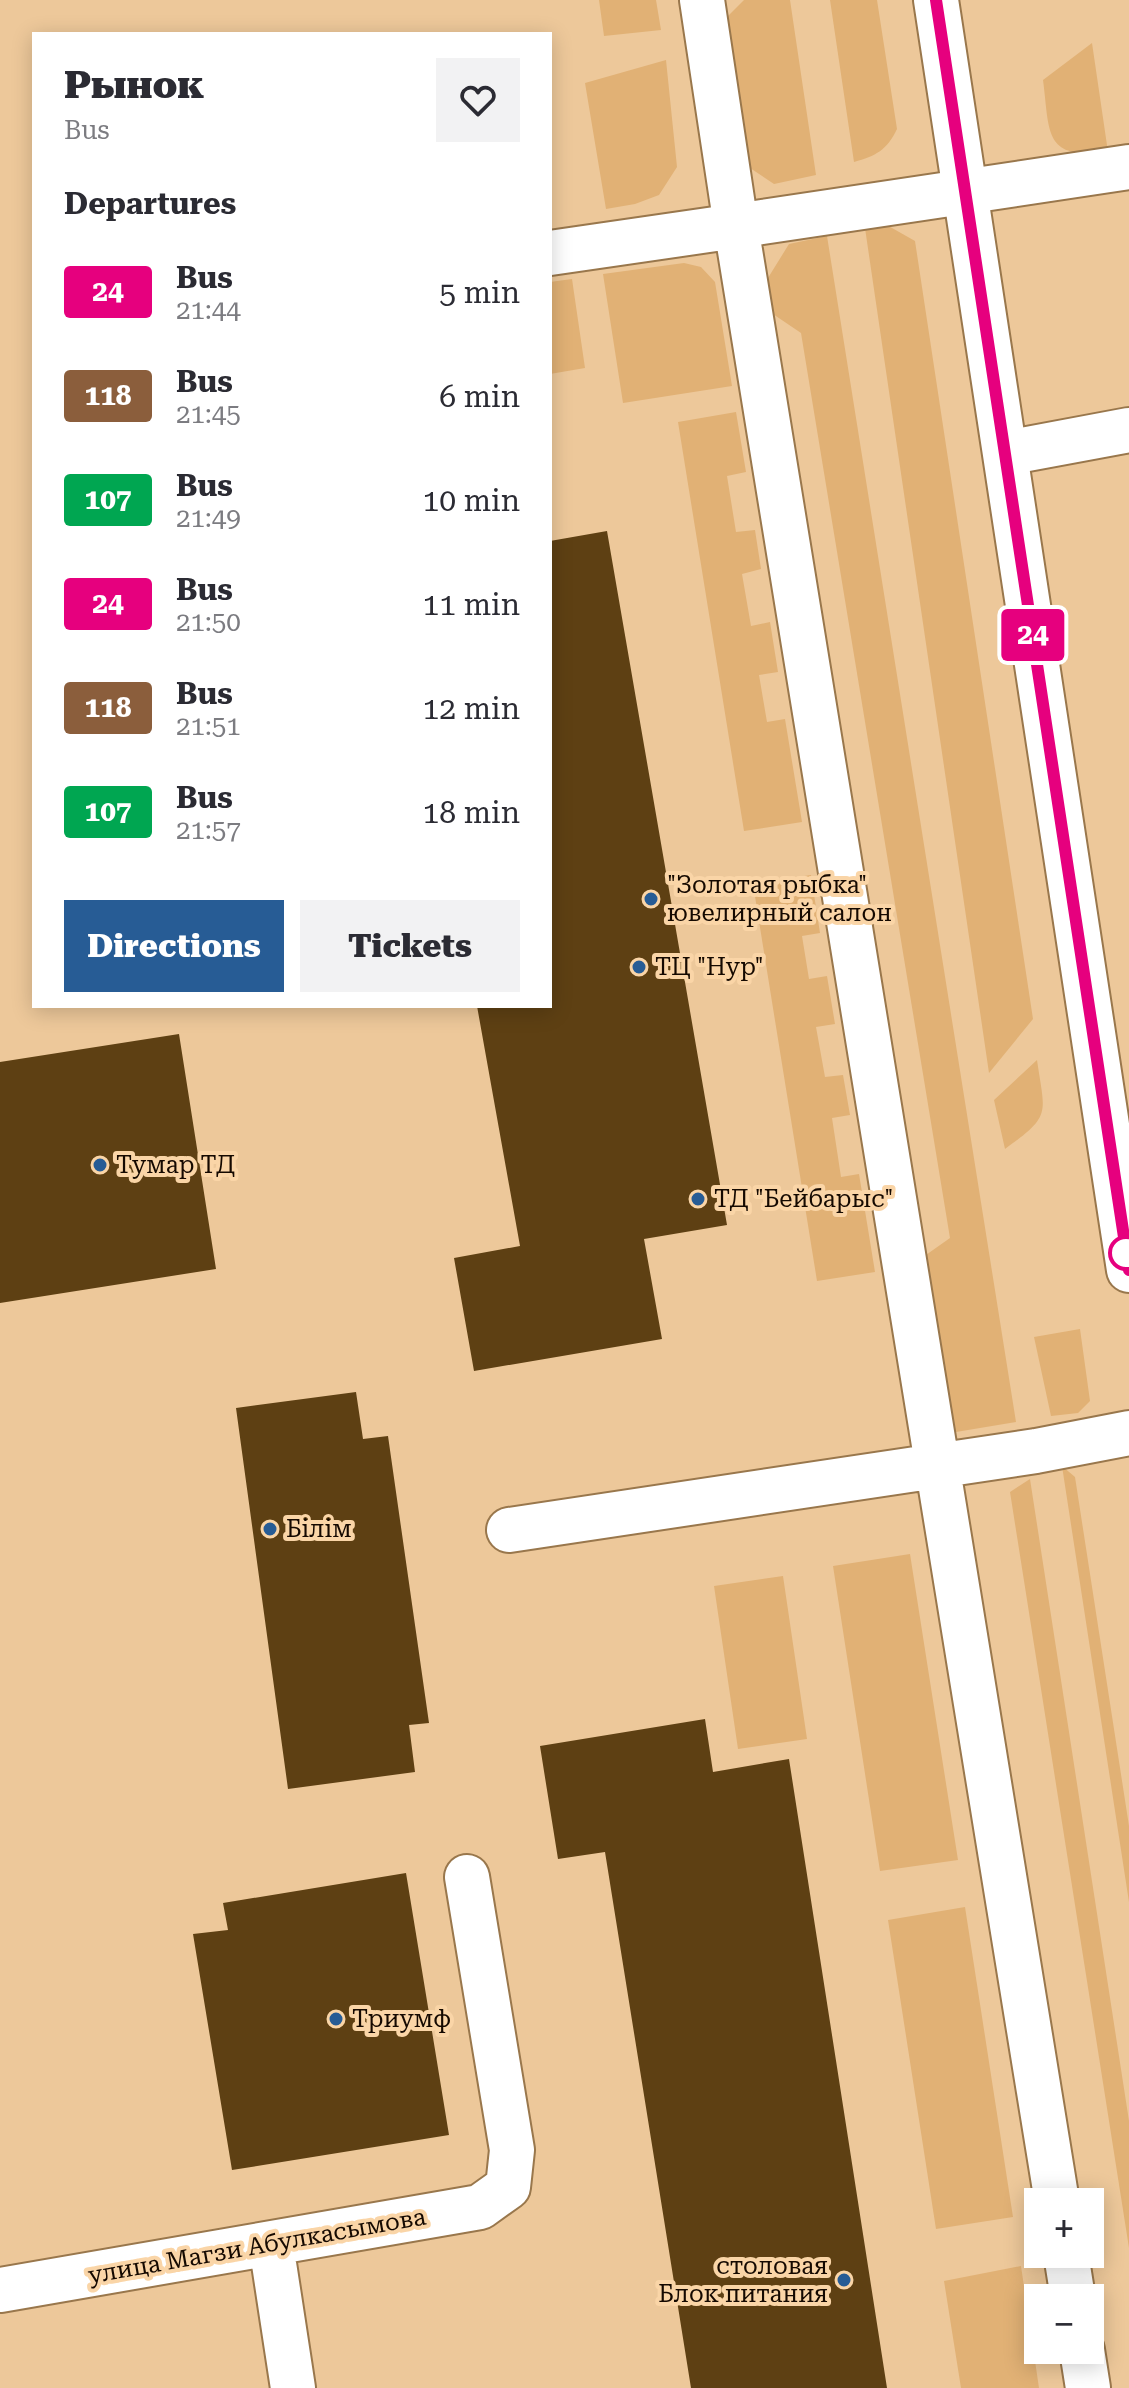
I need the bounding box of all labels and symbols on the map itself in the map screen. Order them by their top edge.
line badge: 24 [997,609,1069,661]
place label: "Золотая рыбка" ювелирный салон [667,871,892,927]
marker: "Золотая рыбка" ювелирный салон [642,890,660,908]
place label: ТЦ "Нур" [655,953,764,981]
marker: ТЦ "Нур" [630,958,648,976]
place label: Тумар ТД [116,1151,235,1179]
marker: Тумар ТД [91,1156,109,1174]
place label: ТД "Бейбарыс" [714,1185,893,1213]
marker: ТД "Бейбарыс" [689,1190,707,1208]
unlabelled marker [1109,1236,1129,1270]
place label: Білім [286,1515,352,1543]
marker: Білім [261,1520,279,1538]
place label: Триумф [352,2005,451,2033]
marker: Триумф [327,2010,345,2028]
street label: улица Магзи Абулкасымова [86,2202,428,2290]
place label: столовая Блок питания [658,2252,828,2308]
marker: столовая Блок питания [835,2271,853,2289]

